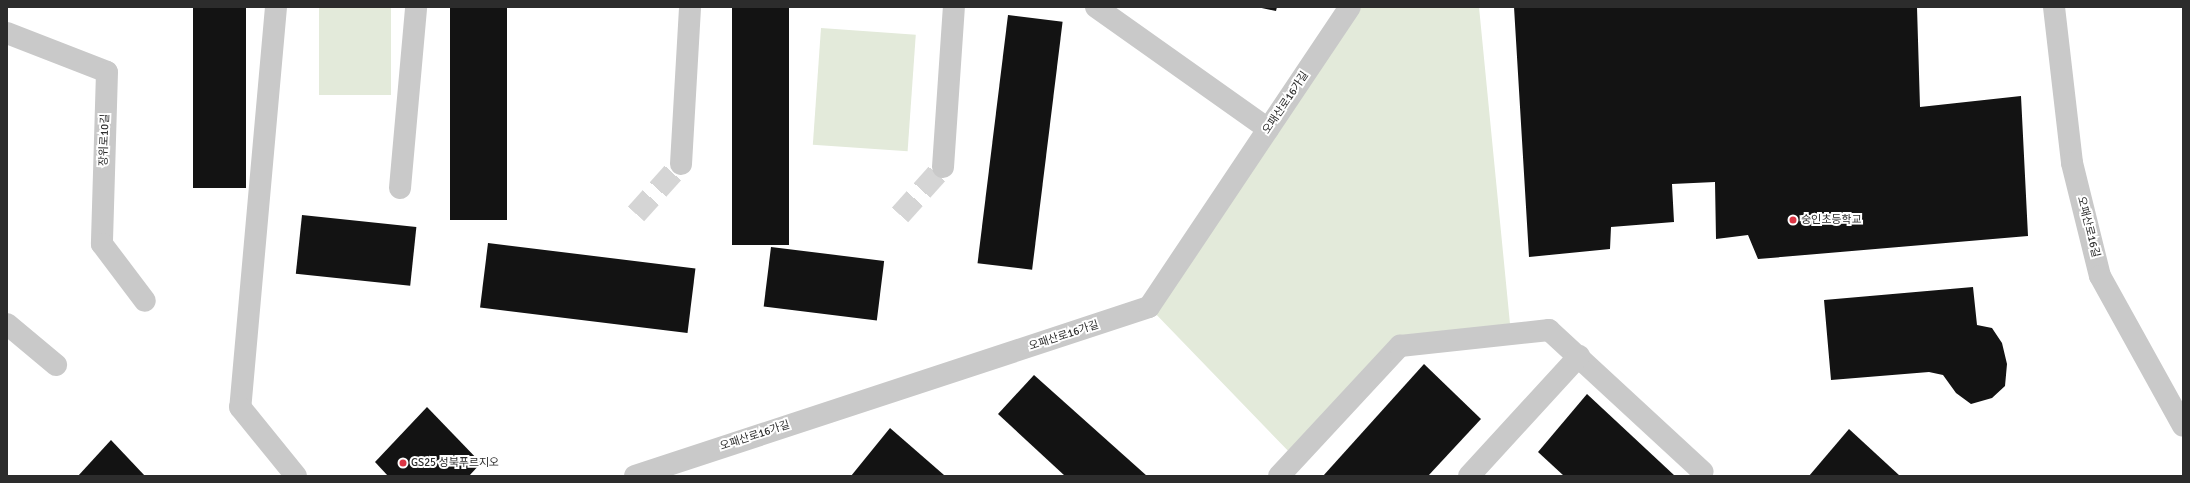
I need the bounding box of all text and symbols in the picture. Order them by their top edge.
street label: 오패산로16가길 [1260,69,1312,137]
street label: 장위로10길 [97,114,113,166]
street label: 오패산로16길 [2074,195,2102,259]
place label: 숭인초등학교 [1801,213,1862,227]
marker: 숭인초등학교 [1788,215,1798,225]
street label: 오패산로16가길 [1027,319,1101,353]
street label: 오패산로16가길 [718,419,792,453]
place label: GS25 성북푸르지오 [411,456,499,470]
marker: GS25 성북푸르지오 [398,458,408,468]

